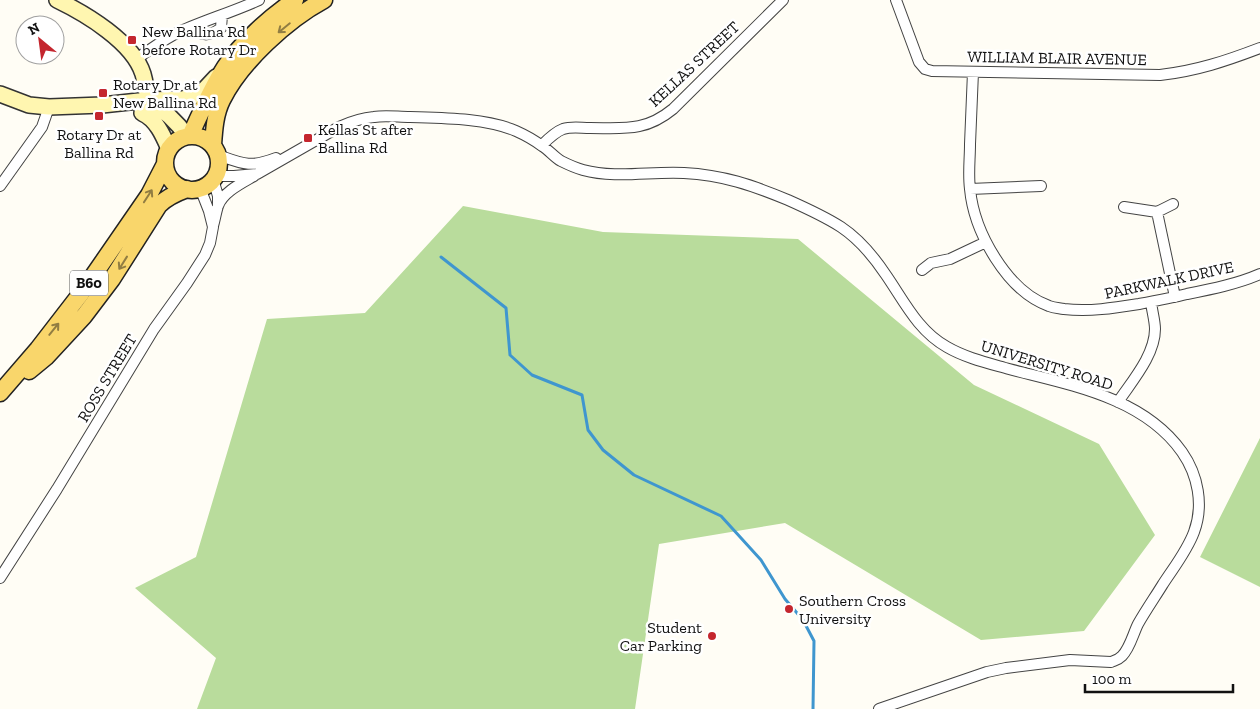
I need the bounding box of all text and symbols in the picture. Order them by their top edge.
north arrow [15,15,65,65]
street label: KELLAS STREET [645,17,743,111]
text: N [25,19,43,39]
place label: New Ballina Rd before Rotary Dr [141,22,257,59]
one-way arrow [278,23,291,34]
marker: New Ballina Rd before Rotary Dr [126,34,138,46]
street label: WILLIAM BLAIR AVENUE [967,47,1147,69]
place label: Rotary Dr at New Ballina Rd [113,75,217,112]
marker: Rotary Dr at New Ballina Rd [97,87,109,99]
marker: Rotary Dr at Ballina Rd [93,110,105,122]
place label: Kellas St after Ballina Rd [318,120,414,157]
place label: Rotary Dr at Ballina Rd [57,125,141,162]
marker: Kellas St after Ballina Rd [302,132,314,144]
one-way arrow [143,190,153,204]
one-way arrow [117,256,127,270]
street label: PARKWALK DRIVE [1103,257,1235,303]
road number: B60 [70,270,108,296]
one-way arrow [49,323,60,336]
street label: ROSS STREET [73,331,141,425]
street label: UNIVERSITY ROAD [979,336,1115,394]
place label: Southern Cross University [799,591,906,628]
marker: Southern Cross University [783,603,795,615]
place label: Student Car Parking [620,618,702,655]
marker: Student Car Parking [706,630,718,642]
scale bar [1085,662,1232,694]
text: 100 m [1092,670,1131,688]

